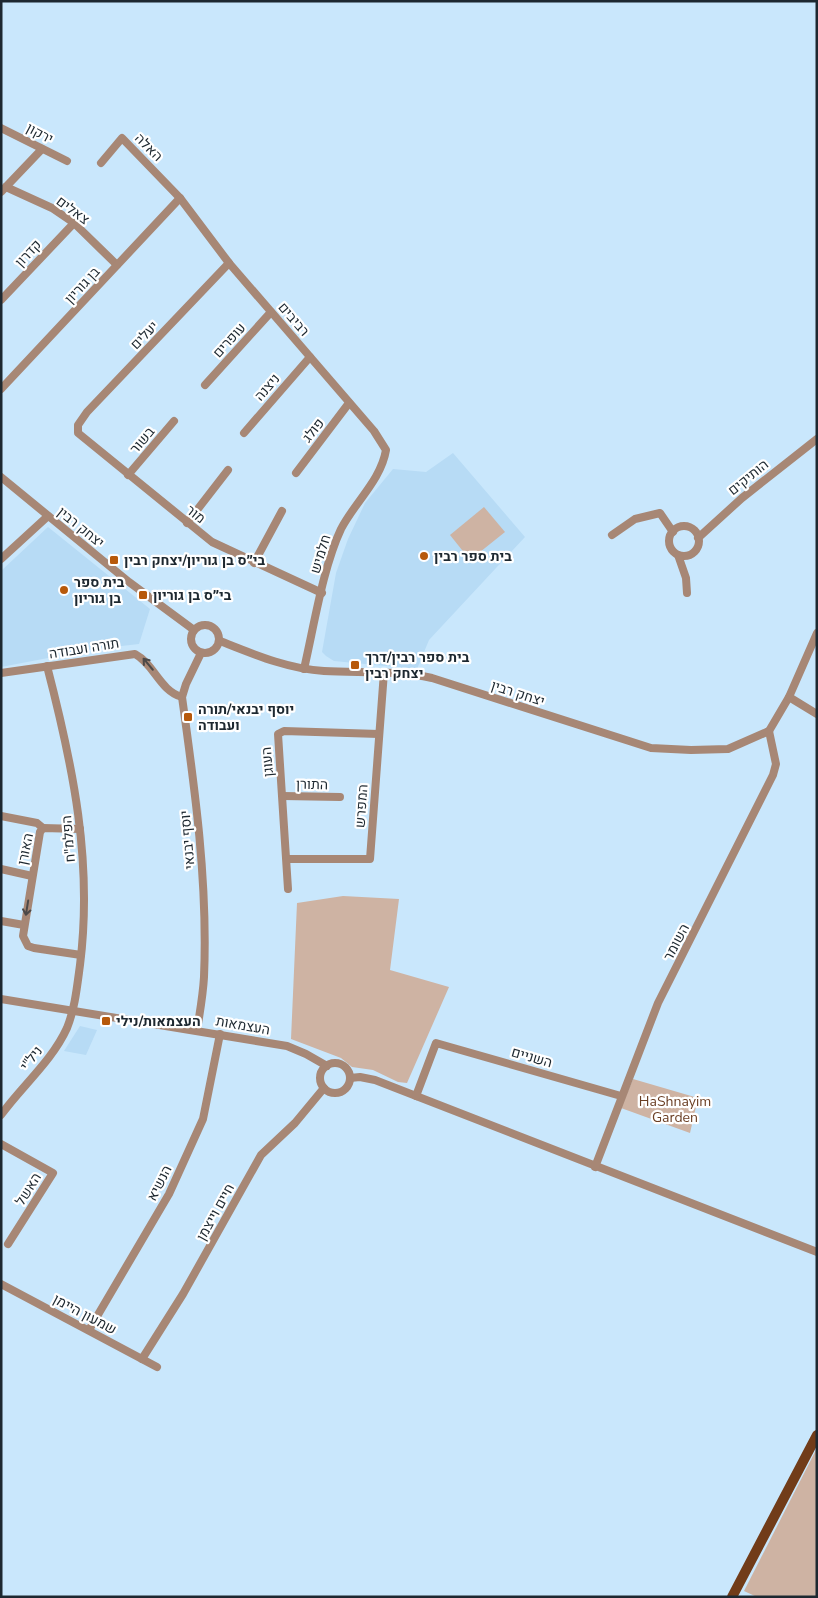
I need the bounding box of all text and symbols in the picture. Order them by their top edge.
street label: ירקון [23,118,57,148]
street label: האלה [130,129,167,166]
street label: צאלים [52,192,93,229]
street label: קדרון [11,236,46,271]
street label: בן גוריון [60,262,105,308]
street label: רביבים [274,298,314,340]
street label: יעלים [126,317,163,354]
street label: עופרים [209,319,250,362]
street label: ניצנה [250,370,284,405]
street label: פולג [298,414,329,446]
street label: בשור [126,422,160,458]
street label: הותיקים [724,455,773,500]
street label: מור [182,501,209,528]
street label: יצחק רבין [53,503,108,552]
street label: חלמיש [306,532,335,576]
place label: בית ספר רבין [434,547,512,566]
marker: בית ספר רבין [418,550,430,562]
place label: בי״ס בן גוריון/יצחק רבין [124,551,266,570]
marker: בי״ס בן גוריון/יצחק רבין [108,554,120,566]
place label: בית ספר בן גוריון [74,573,125,608]
marker: בית ספר בן גוריון [58,584,70,596]
place label: בי״ס בן גוריון [153,586,232,605]
marker: בי״ס בן גוריון [137,589,149,601]
street label: תורה ועבודה [48,634,121,663]
place label: בית ספר רבין/דרך יצחק רבין [365,648,470,683]
one-way arrow [142,658,153,671]
marker: בית ספר רבין/דרך יצחק רבין [349,659,361,671]
street label: יצחק רבין [489,676,547,711]
place label: יוסף יבנאי/תורה ועבודה [198,700,294,735]
marker: יוסף יבנאי/תורה ועבודה [182,711,194,723]
street label: העוגן [257,746,278,778]
street label: התורן [296,775,328,794]
street label: המפרש [350,783,373,829]
street label: יוסף יבנאי [175,810,200,870]
street label: הפלמ"ח [57,815,80,863]
street label: האורן [13,831,38,867]
one-way arrow [22,899,32,915]
street label: השומר [659,920,694,964]
street label: העצמאות [214,1011,272,1040]
place label: העצמאות/נילי [116,1012,201,1031]
marker: העצמאות/נילי [100,1015,112,1027]
street label: ניל"י [16,1042,47,1074]
street label: השניים [509,1043,555,1072]
park label: HaShnayim Garden [639,1092,711,1127]
street label: הנשיא [142,1162,176,1204]
street label: האשל [11,1169,46,1209]
street label: חיים וייצמן [192,1180,239,1244]
street label: שמעון היימן [50,1290,120,1339]

